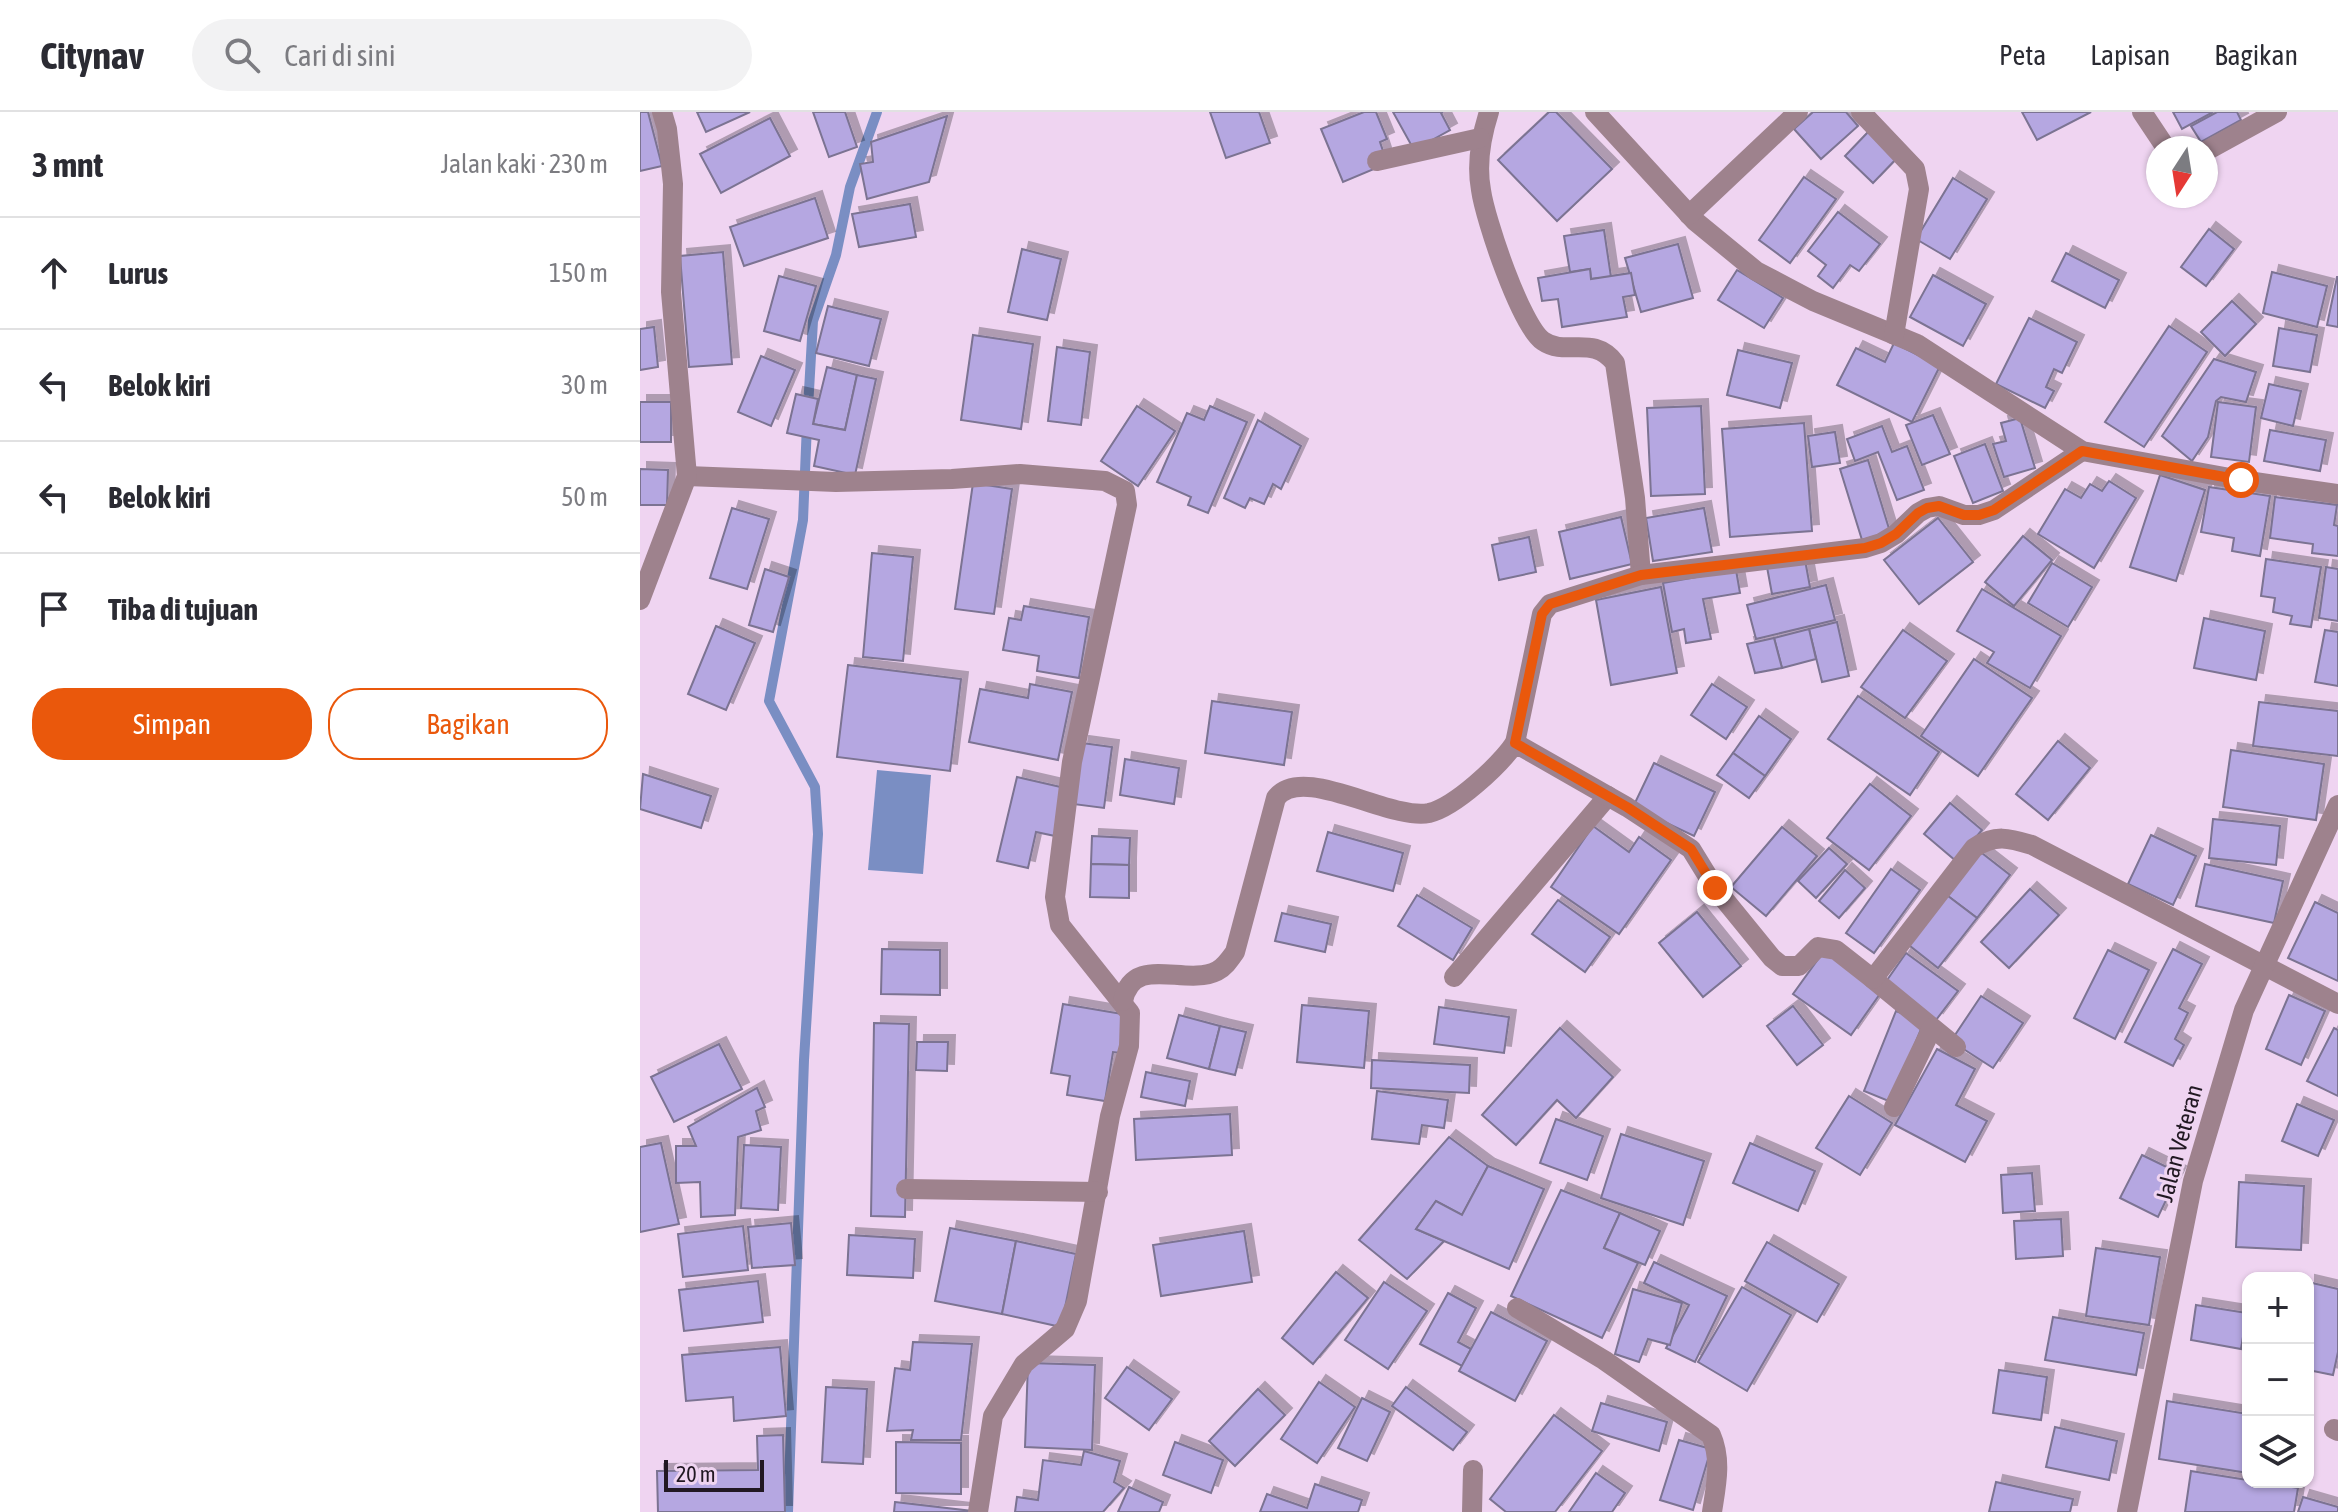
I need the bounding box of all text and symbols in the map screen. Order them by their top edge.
search box [192,19,752,91]
icon: search [220,33,264,77]
text: Citynav [40,34,144,77]
text: Cari di sini [284,38,396,72]
text: Peta [1999,39,2046,71]
text: Lapisan [2090,39,2170,71]
text: Bagikan [2214,39,2298,71]
north arrow [2146,136,2218,208]
text: 3 mnt [32,145,103,184]
text: Jalan kaki · 230 m [441,149,608,179]
icon: ahead [32,251,76,295]
text: Lurus [108,256,168,290]
text: 150 m [549,258,608,288]
icon: left [32,363,76,407]
text: Belok kiri [108,368,211,402]
text: 30 m [561,370,608,400]
route start [2223,462,2259,498]
icon: left [32,475,76,519]
text: Belok kiri [108,480,211,514]
text: 50 m [561,482,608,512]
icon: arrive [32,587,76,631]
text: Tiba di tujuan [108,592,258,626]
button: Simpan [32,688,312,760]
button: Bagikan [328,688,608,760]
route end [1697,870,1733,906]
street label: Jalan Veteran [2150,1081,2208,1205]
map controls [2242,1272,2314,1488]
button: + [2242,1272,2314,1344]
button: − [2242,1344,2314,1416]
button: layers [2242,1416,2314,1488]
scale bar [664,1456,764,1492]
text: 20 m [676,1461,716,1487]

